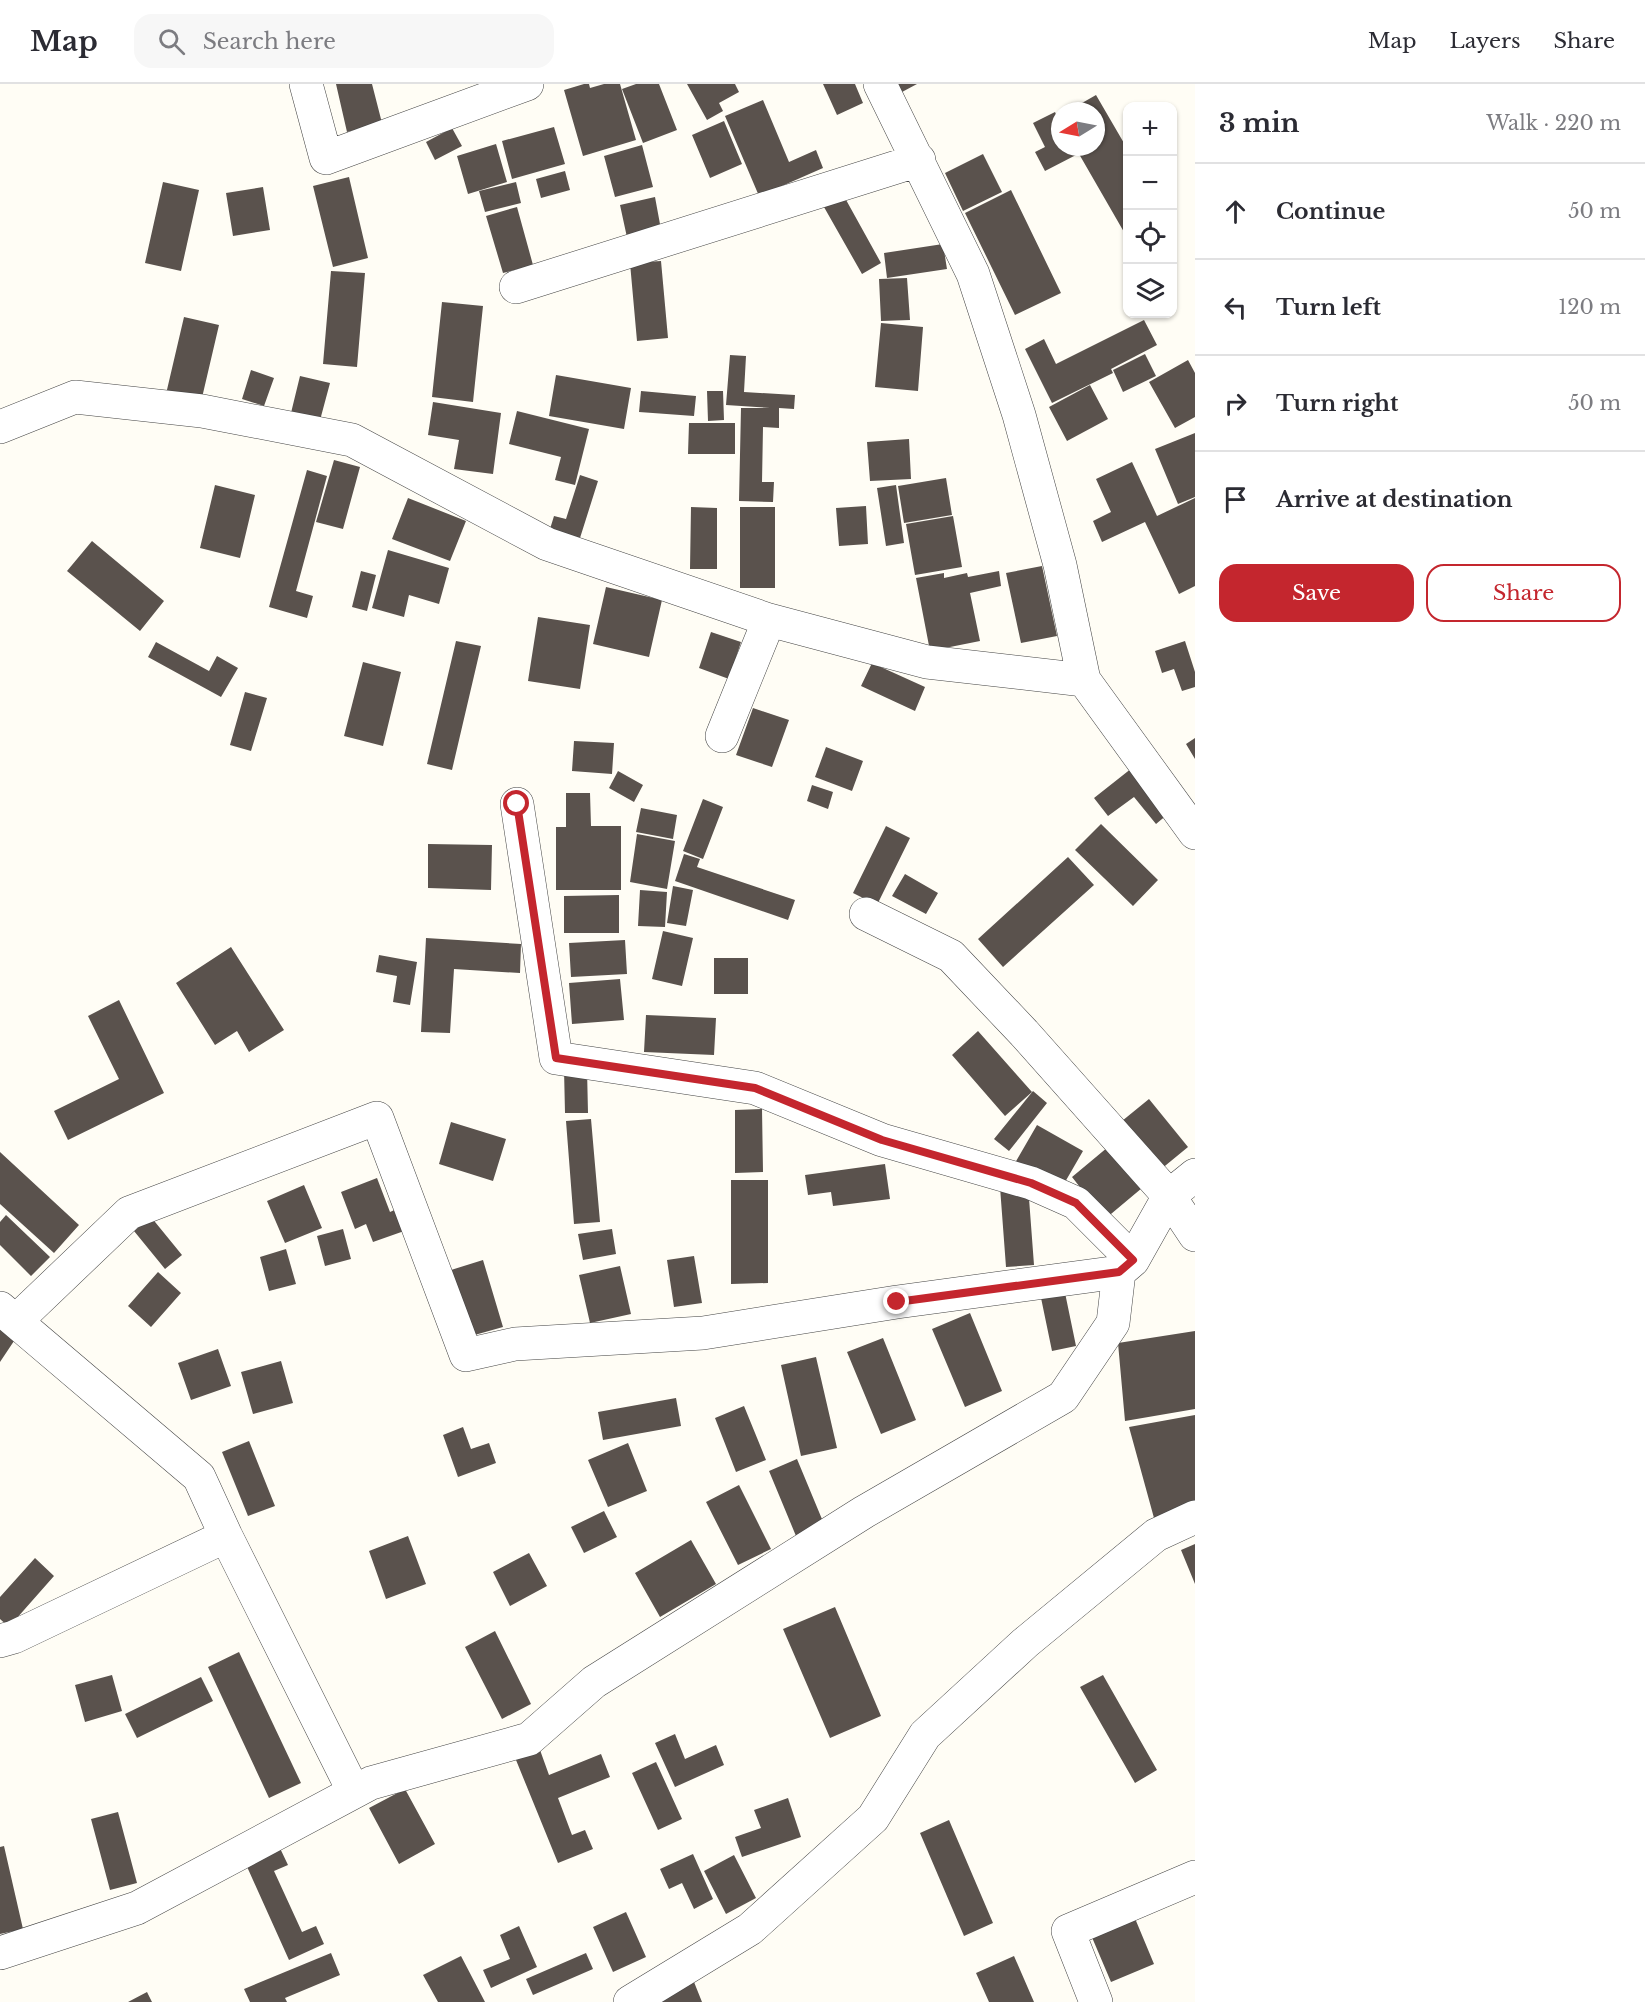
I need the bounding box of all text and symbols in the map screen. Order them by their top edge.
search box [134,14,554,68]
text: Map [30,24,98,59]
icon: search [155,25,188,58]
text: Search here [203,28,336,55]
text: Map [1368,28,1417,54]
text: Layers [1450,28,1521,54]
text: Share [1554,28,1615,54]
north arrow [1051,102,1105,156]
map controls [1123,102,1177,318]
button: + [1123,102,1177,156]
text: 3 min [1219,107,1300,139]
text: Walk · 220 m [1486,111,1621,135]
button: − [1123,156,1177,210]
icon: ahead [1219,195,1252,228]
text: Continue [1276,198,1385,225]
text: 50 m [1568,199,1621,223]
button: locate [1123,210,1177,264]
button: layers [1123,264,1177,318]
icon: left [1219,291,1252,324]
text: Turn left [1276,294,1381,321]
text: 120 m [1558,295,1621,319]
icon: right [1219,387,1252,420]
text: Turn right [1276,390,1398,417]
text: 50 m [1568,391,1621,415]
icon: arrive [1219,483,1252,516]
text: Arrive at destination [1276,486,1513,513]
button: Save [1219,564,1414,622]
button: Share [1426,564,1621,622]
route start [503,790,529,816]
route end [883,1288,909,1314]

